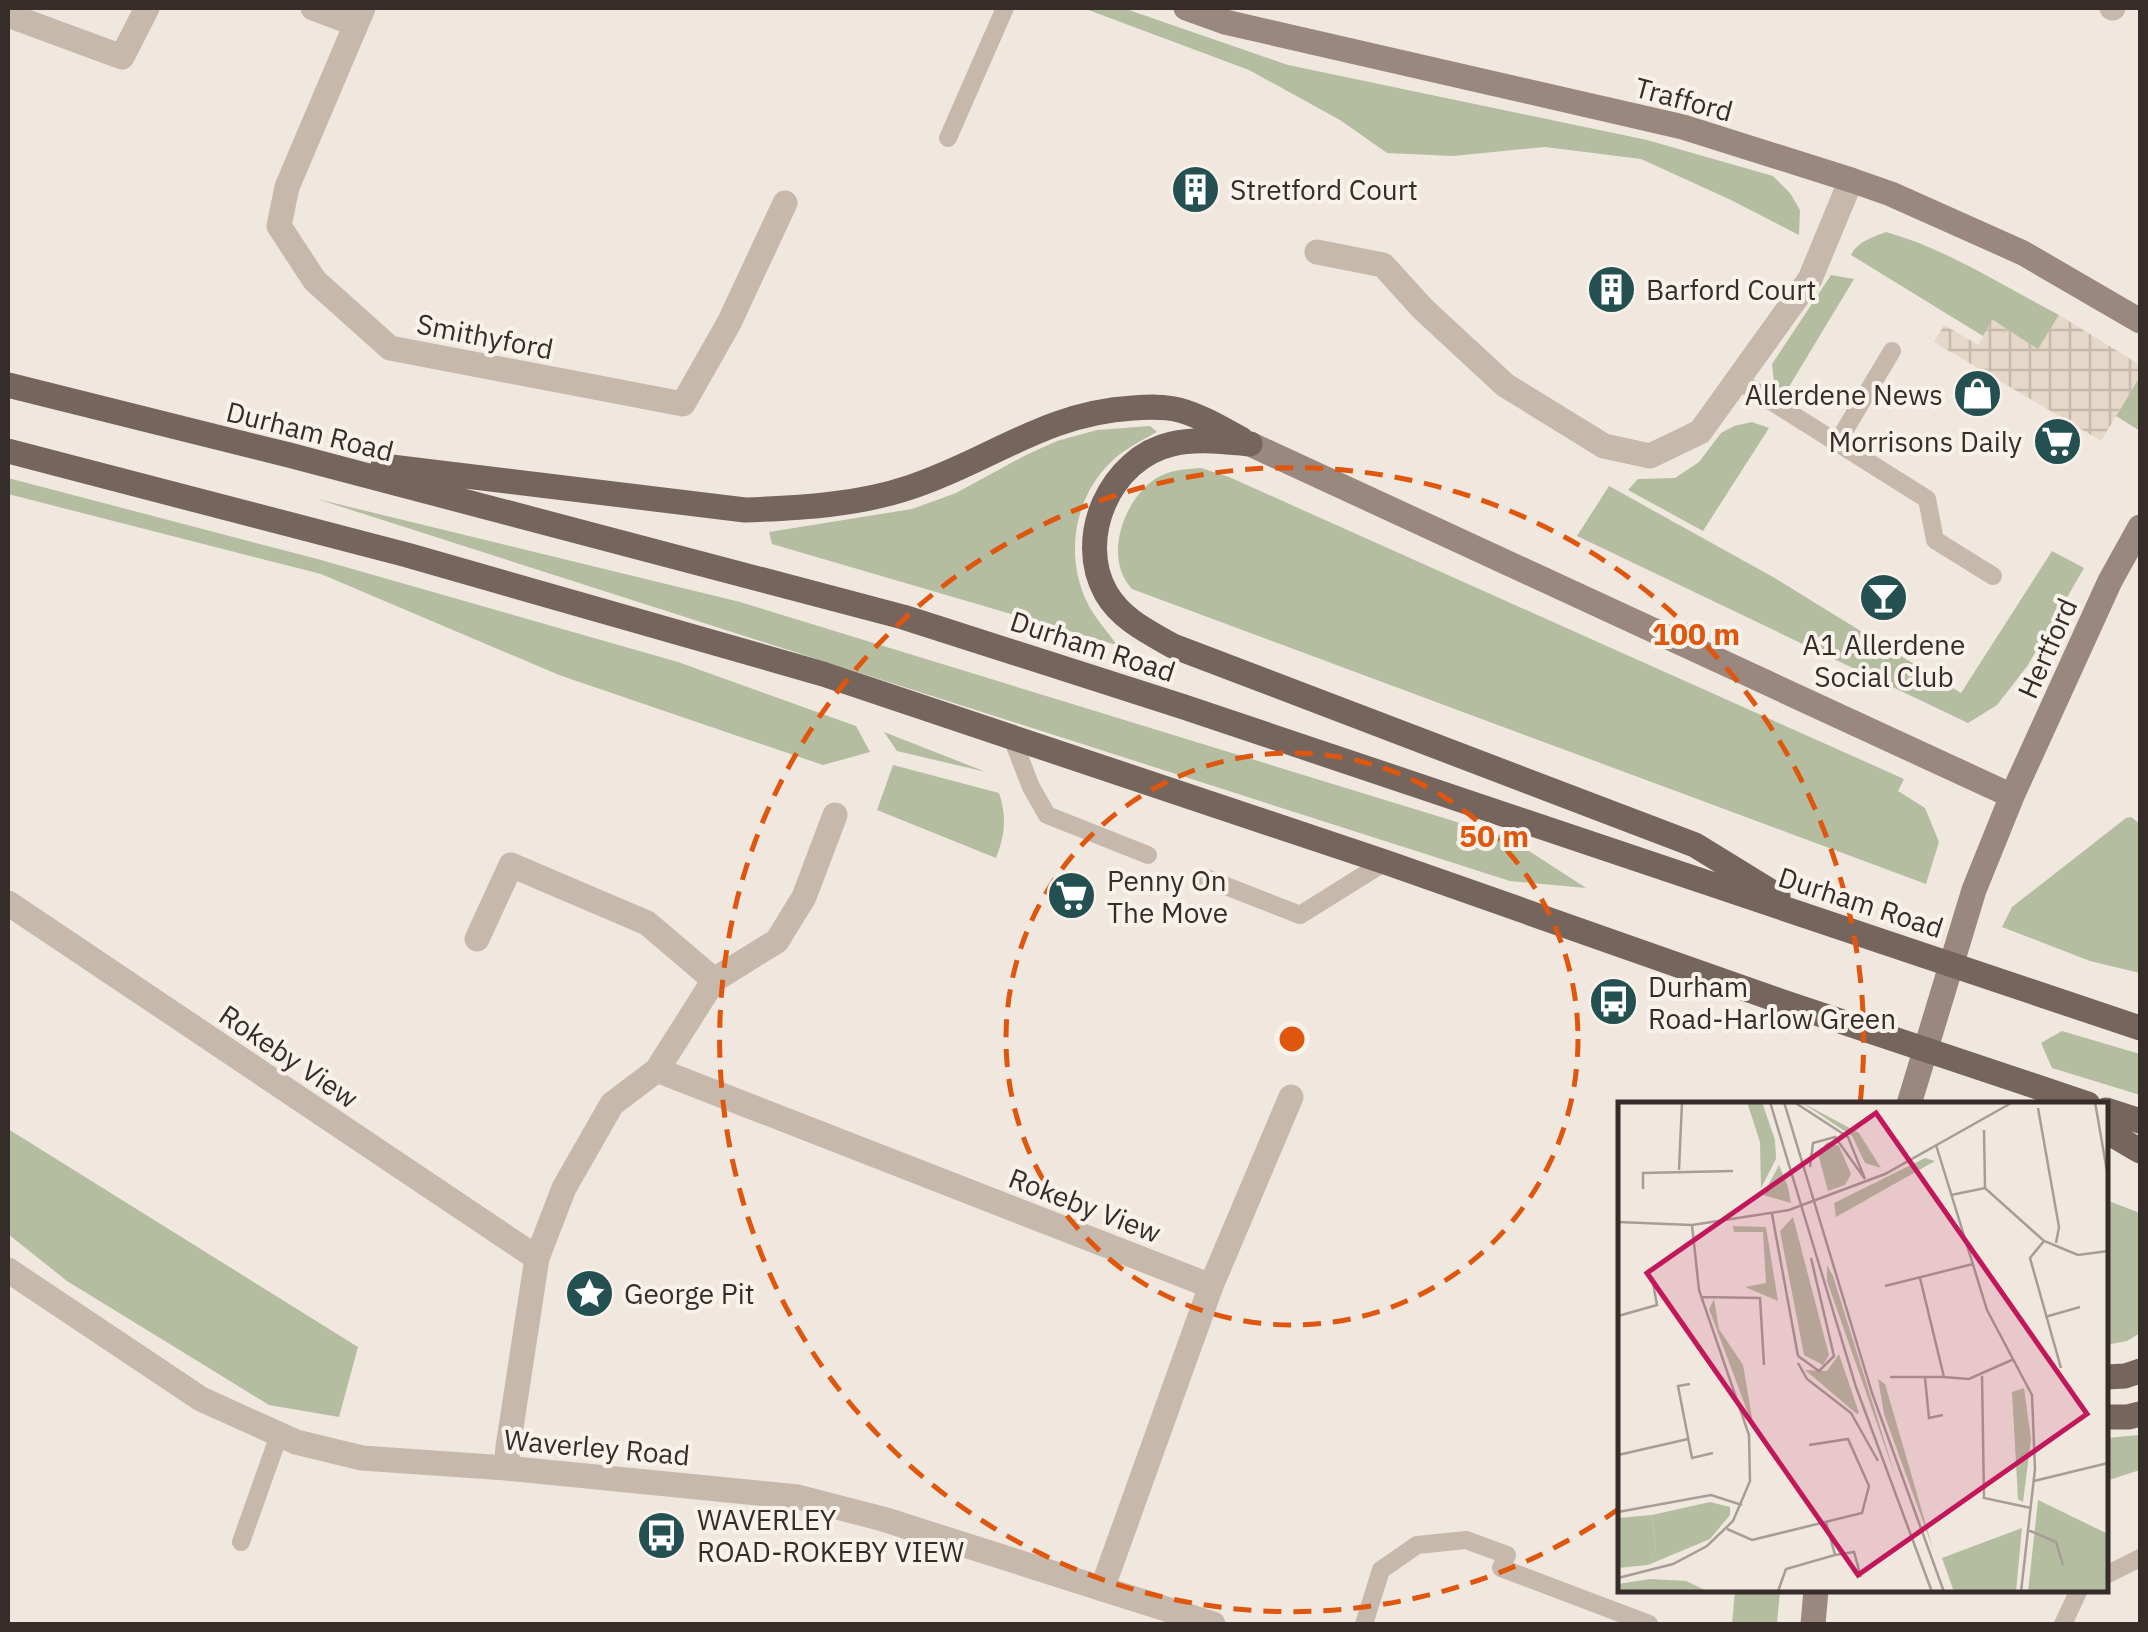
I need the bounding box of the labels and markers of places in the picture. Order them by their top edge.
building icon: Stretford Court [1169,163,1221,215]
place label: Stretford Court [1230,171,1418,208]
building icon: Barford Court [1585,263,1637,315]
place label: Barford Court [1646,271,1816,308]
shop icon: Allerdene News [1952,368,2004,420]
place label: Allerdene News [1745,376,1943,413]
supermarket icon: Morrisons Daily [2031,415,2083,467]
place label: Morrisons Daily [1829,423,2022,460]
bar icon: A1 Allerdene Social Club [1858,571,1910,623]
place label: A1 Allerdene Social Club [1803,626,1965,695]
place label: Penny On The Move [1107,862,1228,931]
supermarket icon: Penny On The Move [1046,870,1098,922]
place label: Durham Road-Harlow Green [1648,968,1896,1037]
bus stop icon: Durham Road-Harlow Green [1587,976,1639,1028]
centre of rings [1274,1021,1310,1057]
place icon: George Pit [563,1267,615,1319]
place label: George Pit [624,1275,755,1312]
place label: WAVERLEY ROAD-ROKEBY VIEW [697,1501,964,1570]
bus stop icon: WAVERLEY ROAD-ROKEBY VIEW [636,1509,688,1561]

